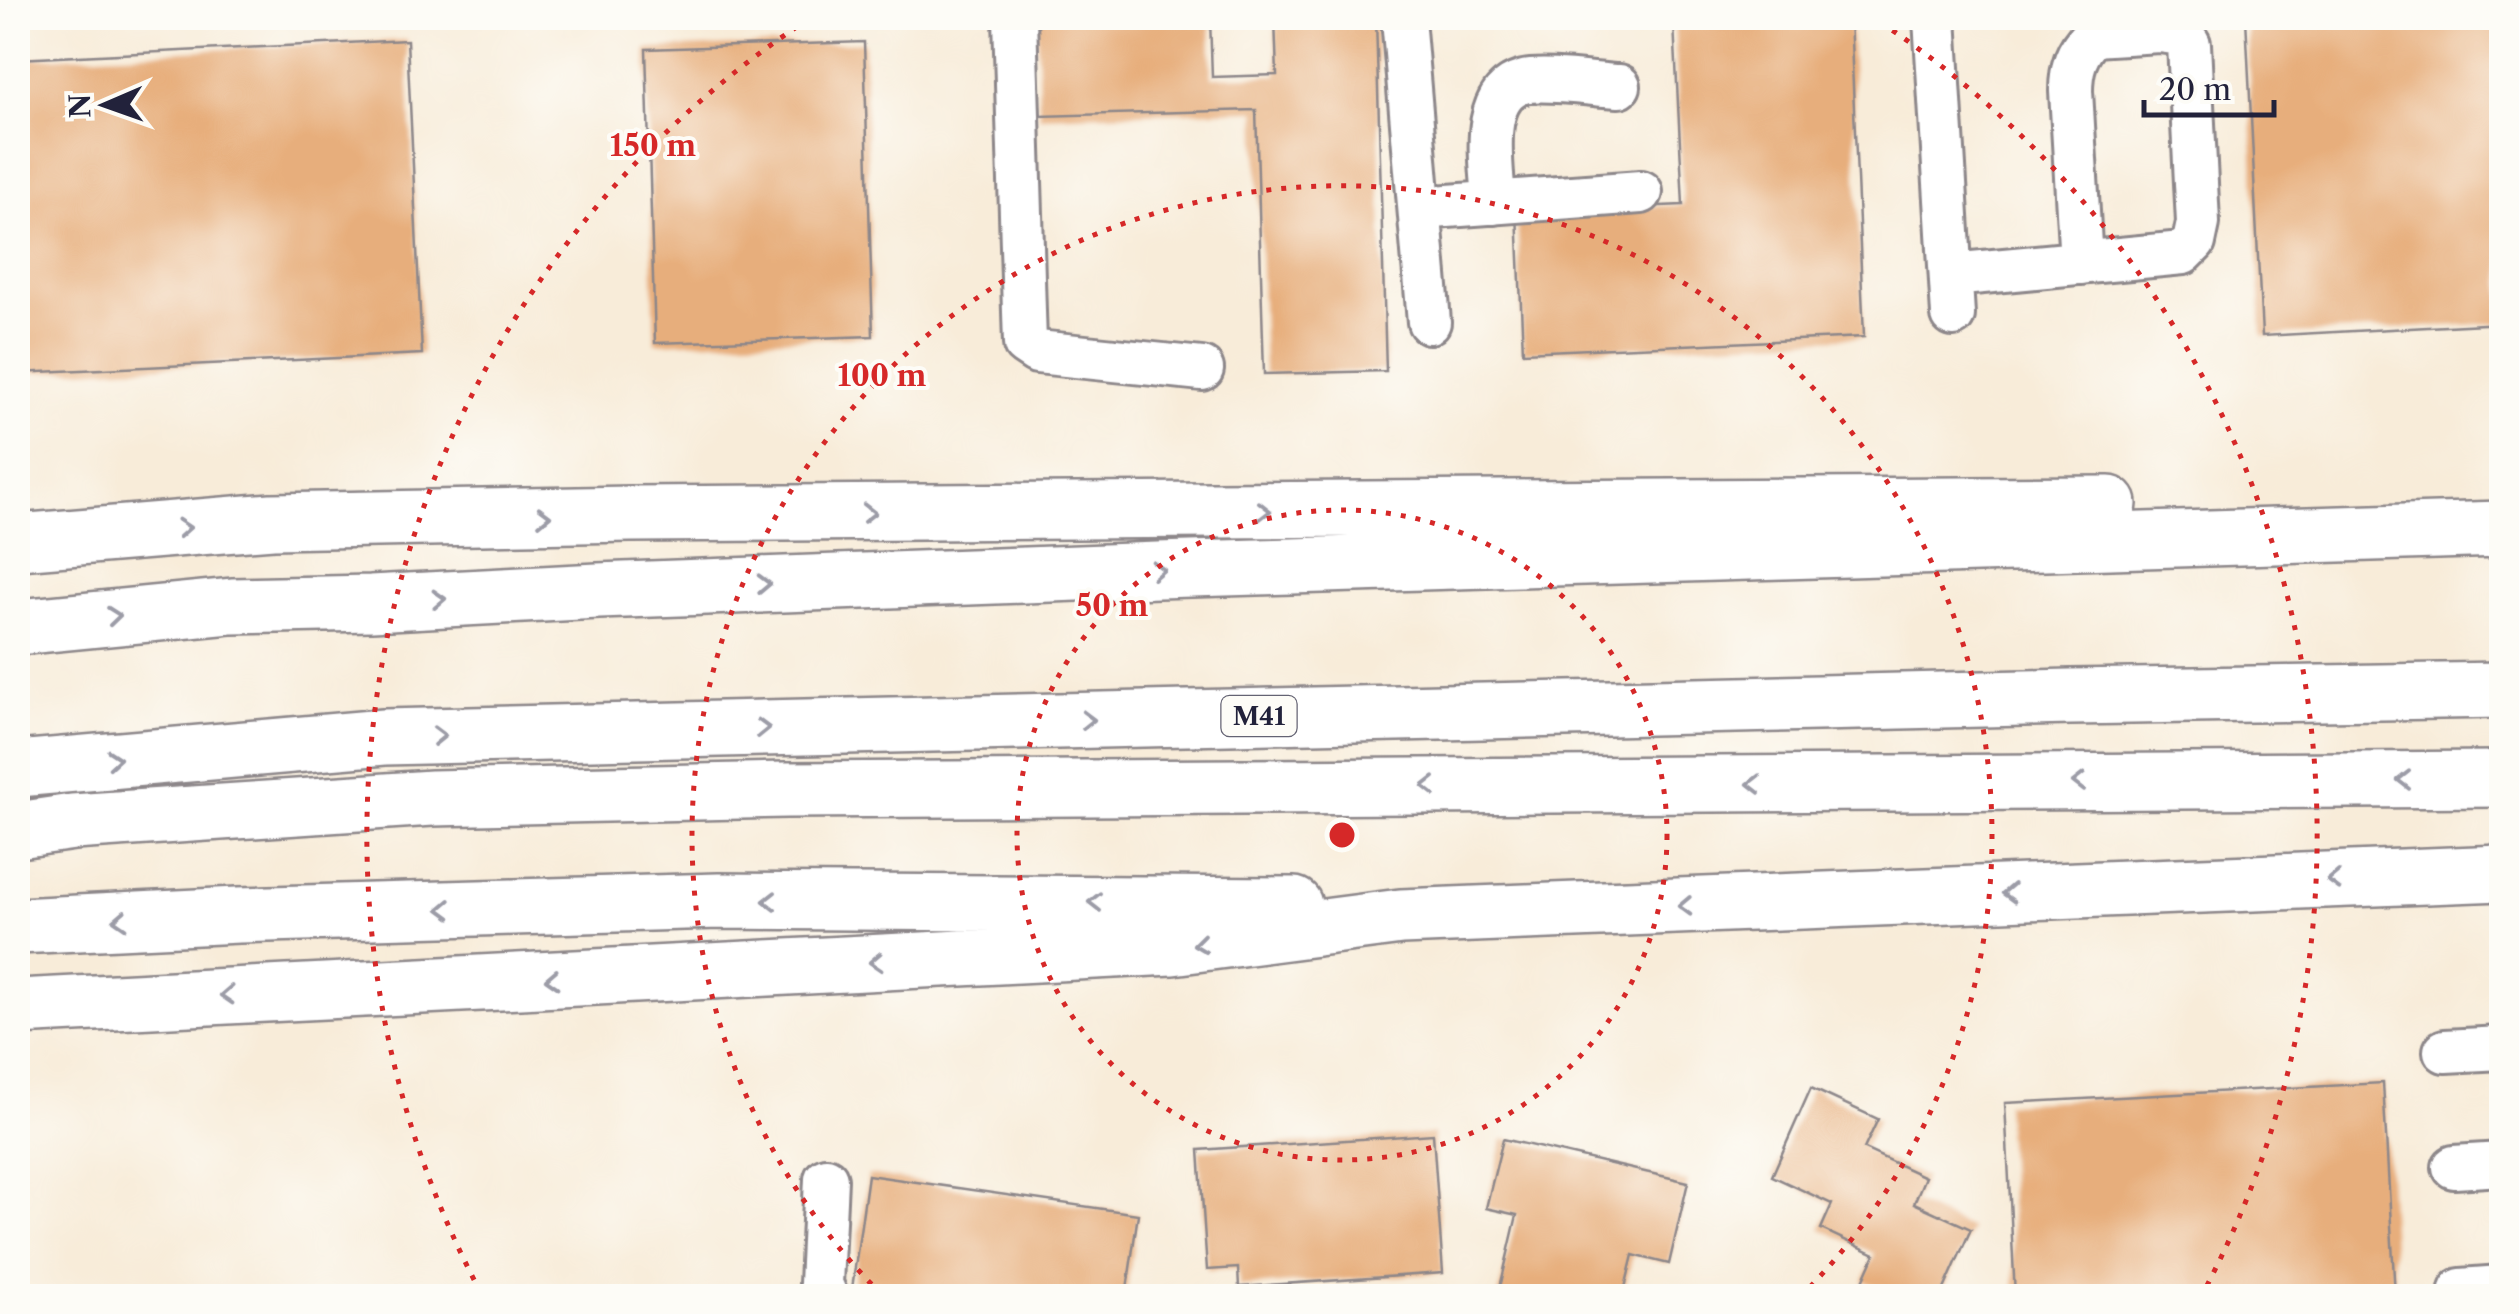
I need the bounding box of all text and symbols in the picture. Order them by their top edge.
north arrow [55,55,155,155]
scale bar [2144,55,2274,117]
text: 20 m [2159,71,2231,108]
text: N [63,93,97,119]
text: 150 m [610,127,696,164]
text: 100 m [838,357,927,394]
one-way arrow [1257,500,1273,521]
one-way arrow [862,502,878,524]
one-way arrow [537,505,553,526]
one-way arrow [177,518,193,539]
one-way arrow [1151,559,1167,580]
one-way arrow [756,574,772,595]
text: 50 m [1075,587,1149,624]
one-way arrow [431,589,447,610]
one-way arrow [107,606,123,627]
road number: M41 [1222,696,1296,736]
one-way arrow [1081,710,1097,731]
one-way arrow [756,718,772,739]
one-way arrow [431,725,447,746]
one-way arrow [107,748,123,770]
one-way arrow [2396,769,2412,791]
one-way arrow [2071,771,2086,793]
one-way arrow [1746,773,1762,795]
one-way arrow [1421,775,1436,797]
centre of rings [1324,817,1360,853]
one-way arrow [2326,869,2342,890]
one-way arrow [2001,882,2017,903]
one-way arrow [761,890,776,912]
one-way arrow [1086,891,1102,913]
one-way arrow [1676,895,1692,916]
one-way arrow [436,898,452,919]
one-way arrow [111,910,127,931]
one-way arrow [1192,932,1209,953]
one-way arrow [868,952,884,973]
one-way arrow [543,968,559,989]
one-way arrow [218,985,234,1006]

